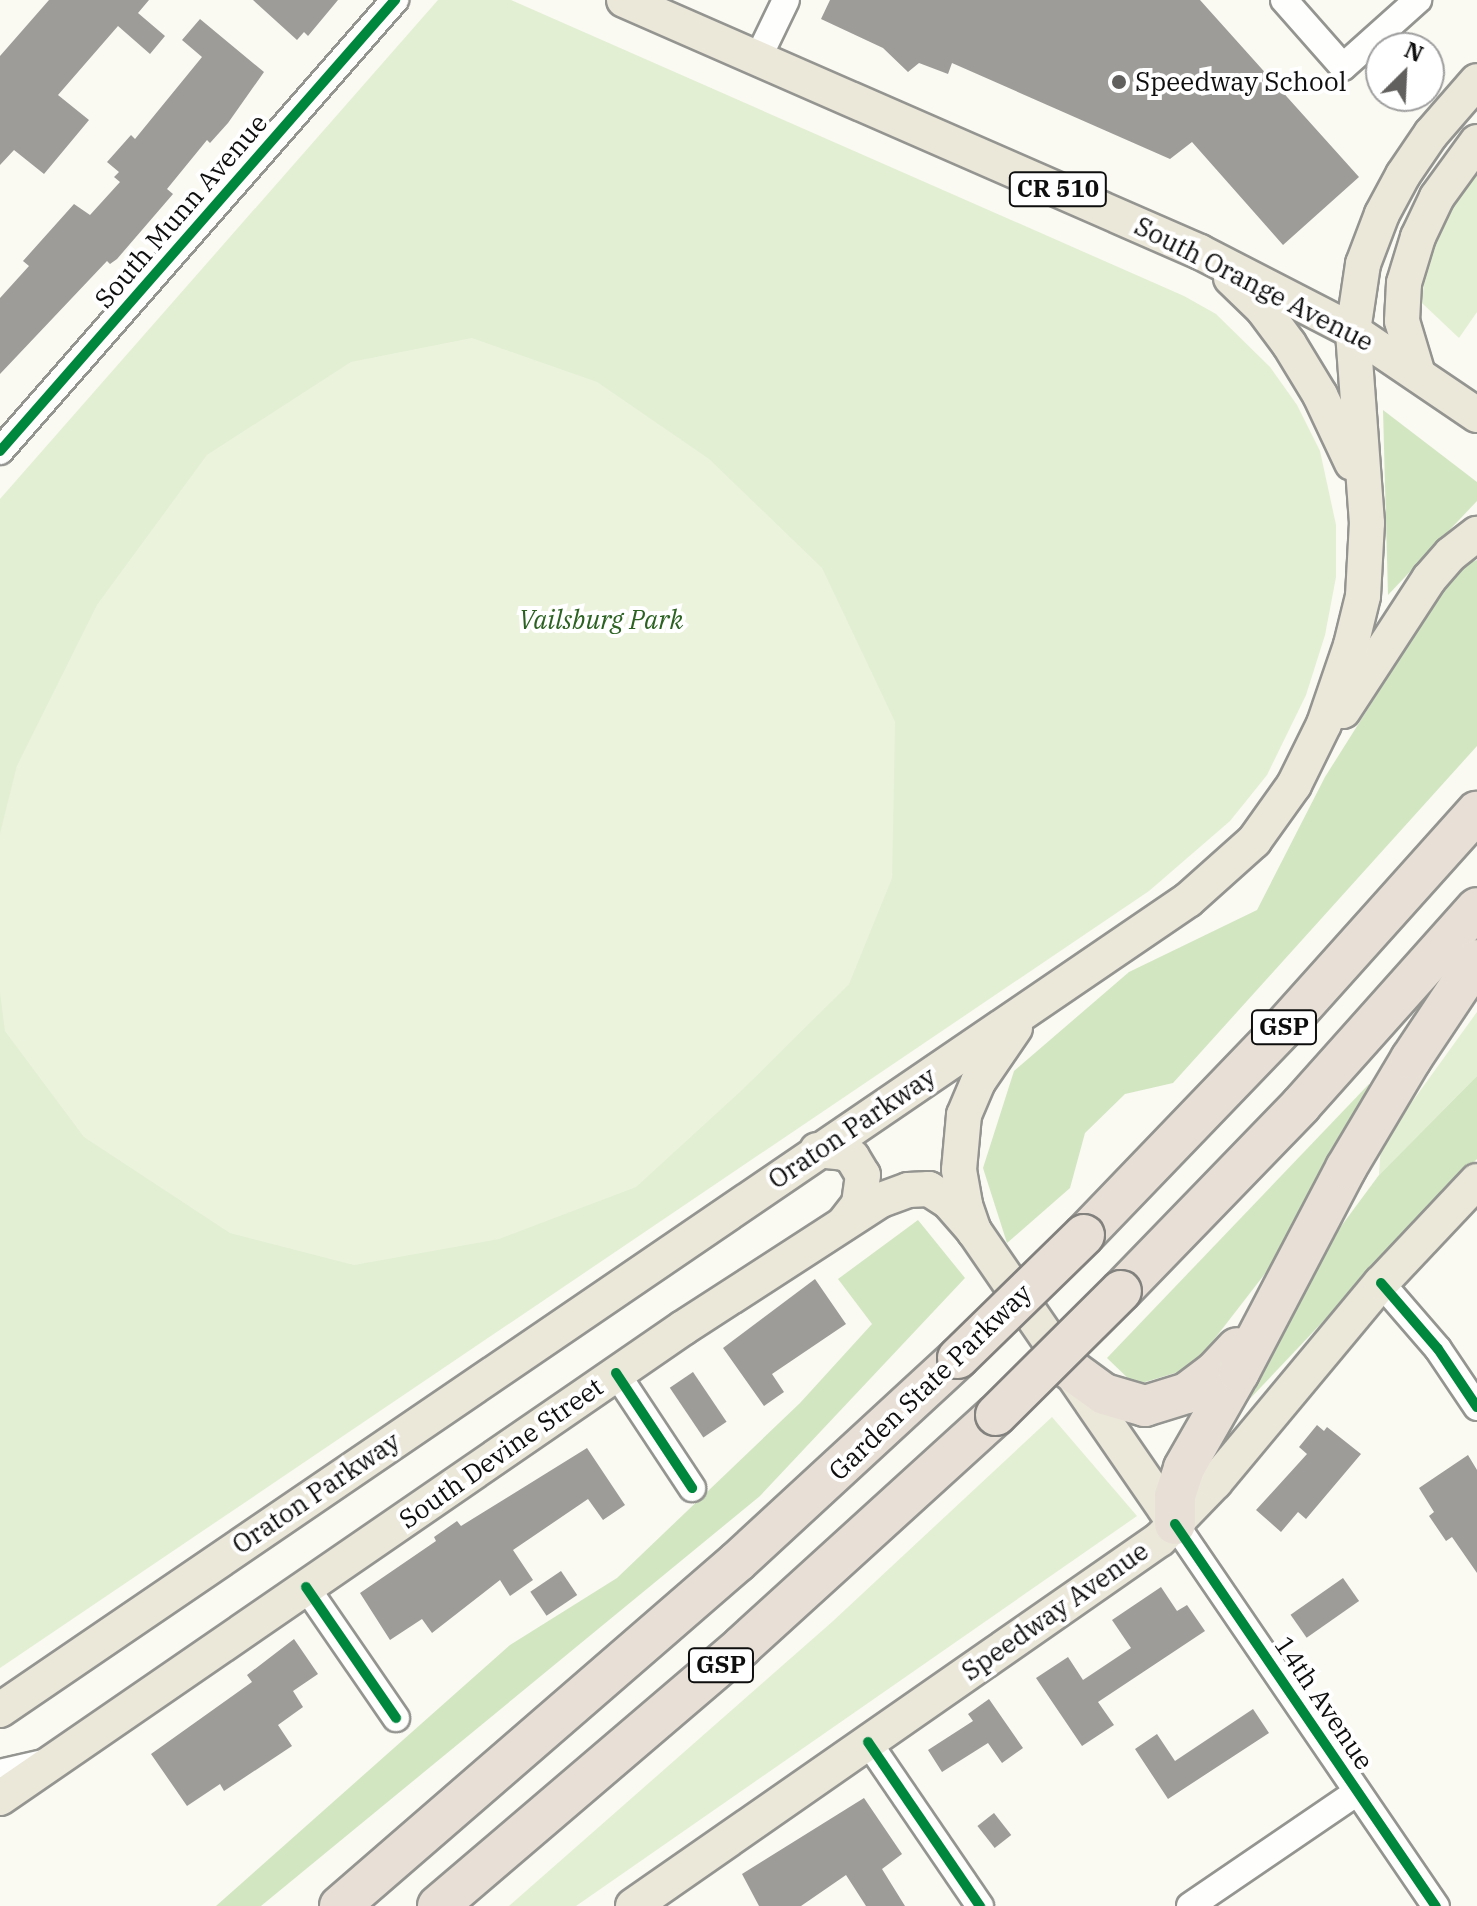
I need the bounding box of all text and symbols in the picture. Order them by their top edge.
north arrow [1365,32,1445,112]
text: N [1400,35,1428,68]
place label: Speedway School [1135,66,1346,98]
marker: Speedway School [1110,73,1128,91]
street label: South Munn Avenue [88,108,274,314]
road number: CR 510 [1008,169,1108,209]
street label: South Orange Avenue [1129,210,1379,358]
park label: Vailsburg Park [519,604,683,636]
road number: GSP [1250,1007,1318,1047]
street label: Oraton Parkway [762,1061,942,1195]
street label: Garden State Parkway [822,1277,1038,1487]
street label: South Devine Street [393,1371,609,1535]
street label: Oraton Parkway [226,1426,406,1560]
street label: Speedway Avenue [956,1535,1154,1687]
street label: 14th Avenue [1268,1630,1380,1776]
road number: GSP [687,1645,755,1685]

